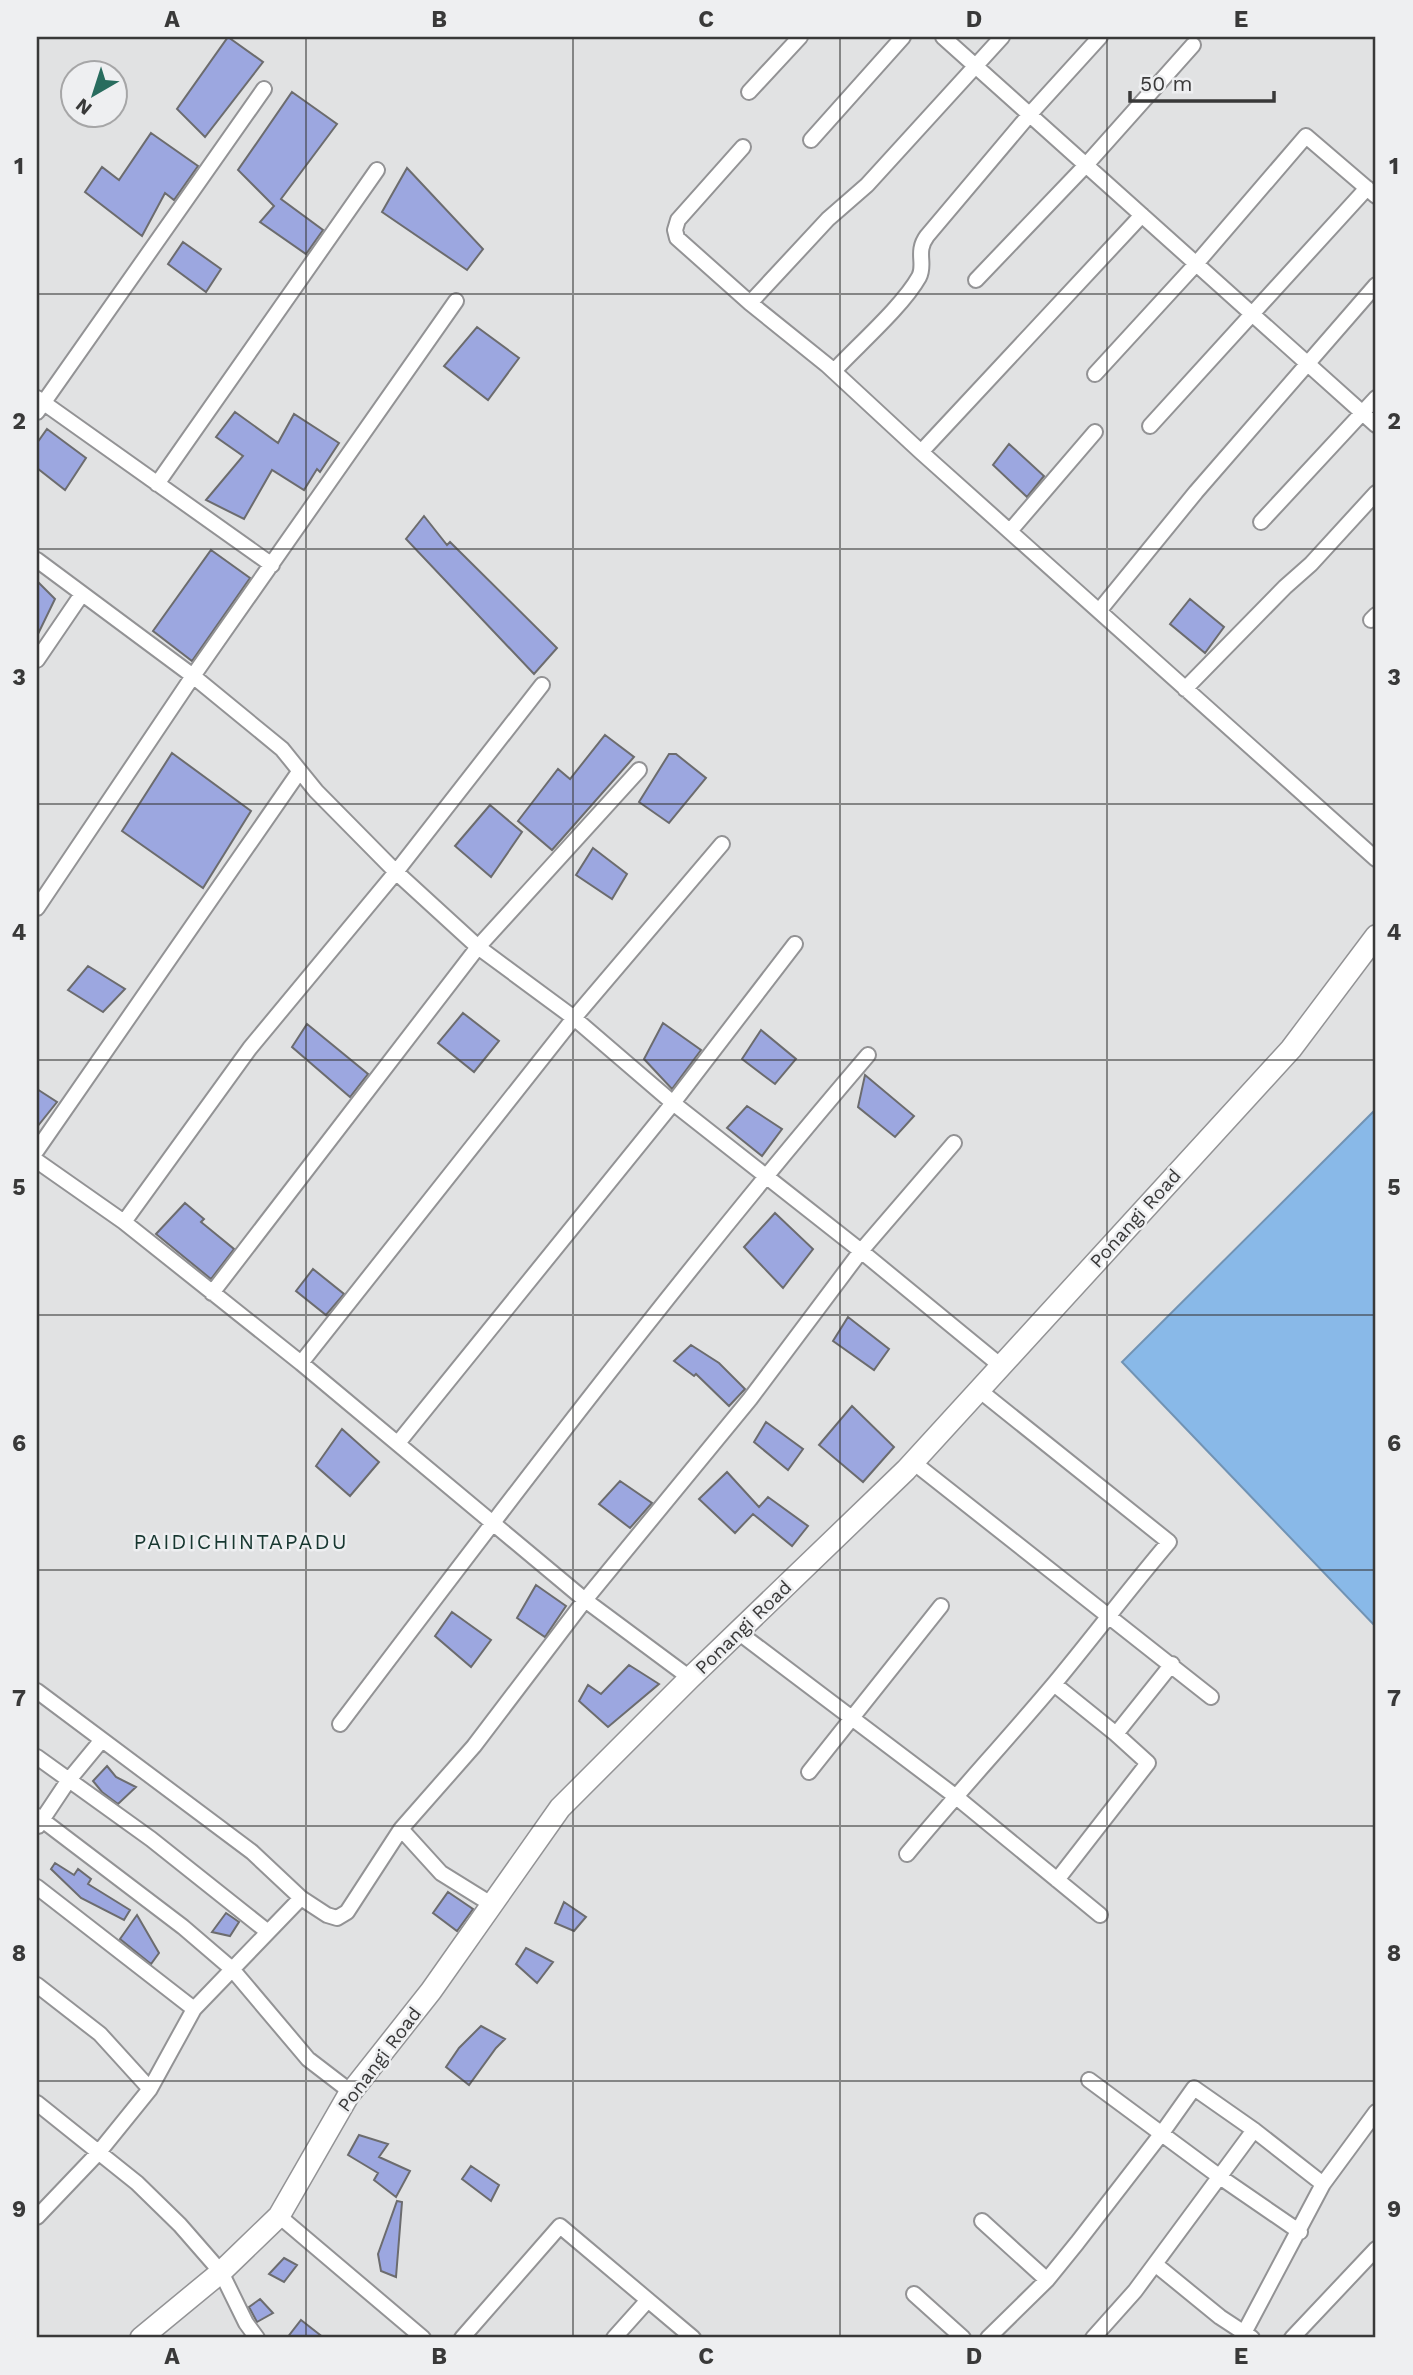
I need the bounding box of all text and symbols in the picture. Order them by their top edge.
text: A [164,6,180,33]
text: B [431,6,447,33]
text: C [698,6,714,33]
text: D [966,6,982,33]
text: E [1234,6,1248,33]
north arrow [60,60,130,130]
scale bar [1130,60,1273,104]
text: 50 m [1140,71,1192,96]
text: N [71,93,96,120]
text: 1 [14,153,24,180]
text: 1 [1389,153,1399,180]
text: 2 [12,408,26,435]
text: 2 [1387,408,1401,435]
text: 3 [12,664,26,691]
text: 3 [1387,664,1401,691]
text: 4 [12,919,27,946]
text: 4 [1387,919,1402,946]
street label: Ponangi Road [1085,1164,1186,1273]
text: 5 [12,1174,26,1201]
text: 5 [1387,1174,1401,1201]
text: 6 [12,1430,26,1457]
text: 6 [1387,1430,1401,1457]
district label: PAIDICHINTAPADU [133,1529,349,1554]
street label: Ponangi Road [690,1576,796,1679]
text: 7 [12,1685,26,1712]
text: 7 [1387,1685,1401,1712]
text: 8 [12,1940,26,1967]
text: 8 [1387,1940,1401,1967]
street label: Ponangi Road [333,2002,426,2116]
text: 9 [12,2196,26,2223]
text: 9 [1387,2196,1401,2223]
text: A [164,2343,180,2370]
text: B [431,2343,447,2370]
text: C [698,2343,714,2370]
text: D [966,2343,982,2370]
text: E [1234,2343,1248,2370]

